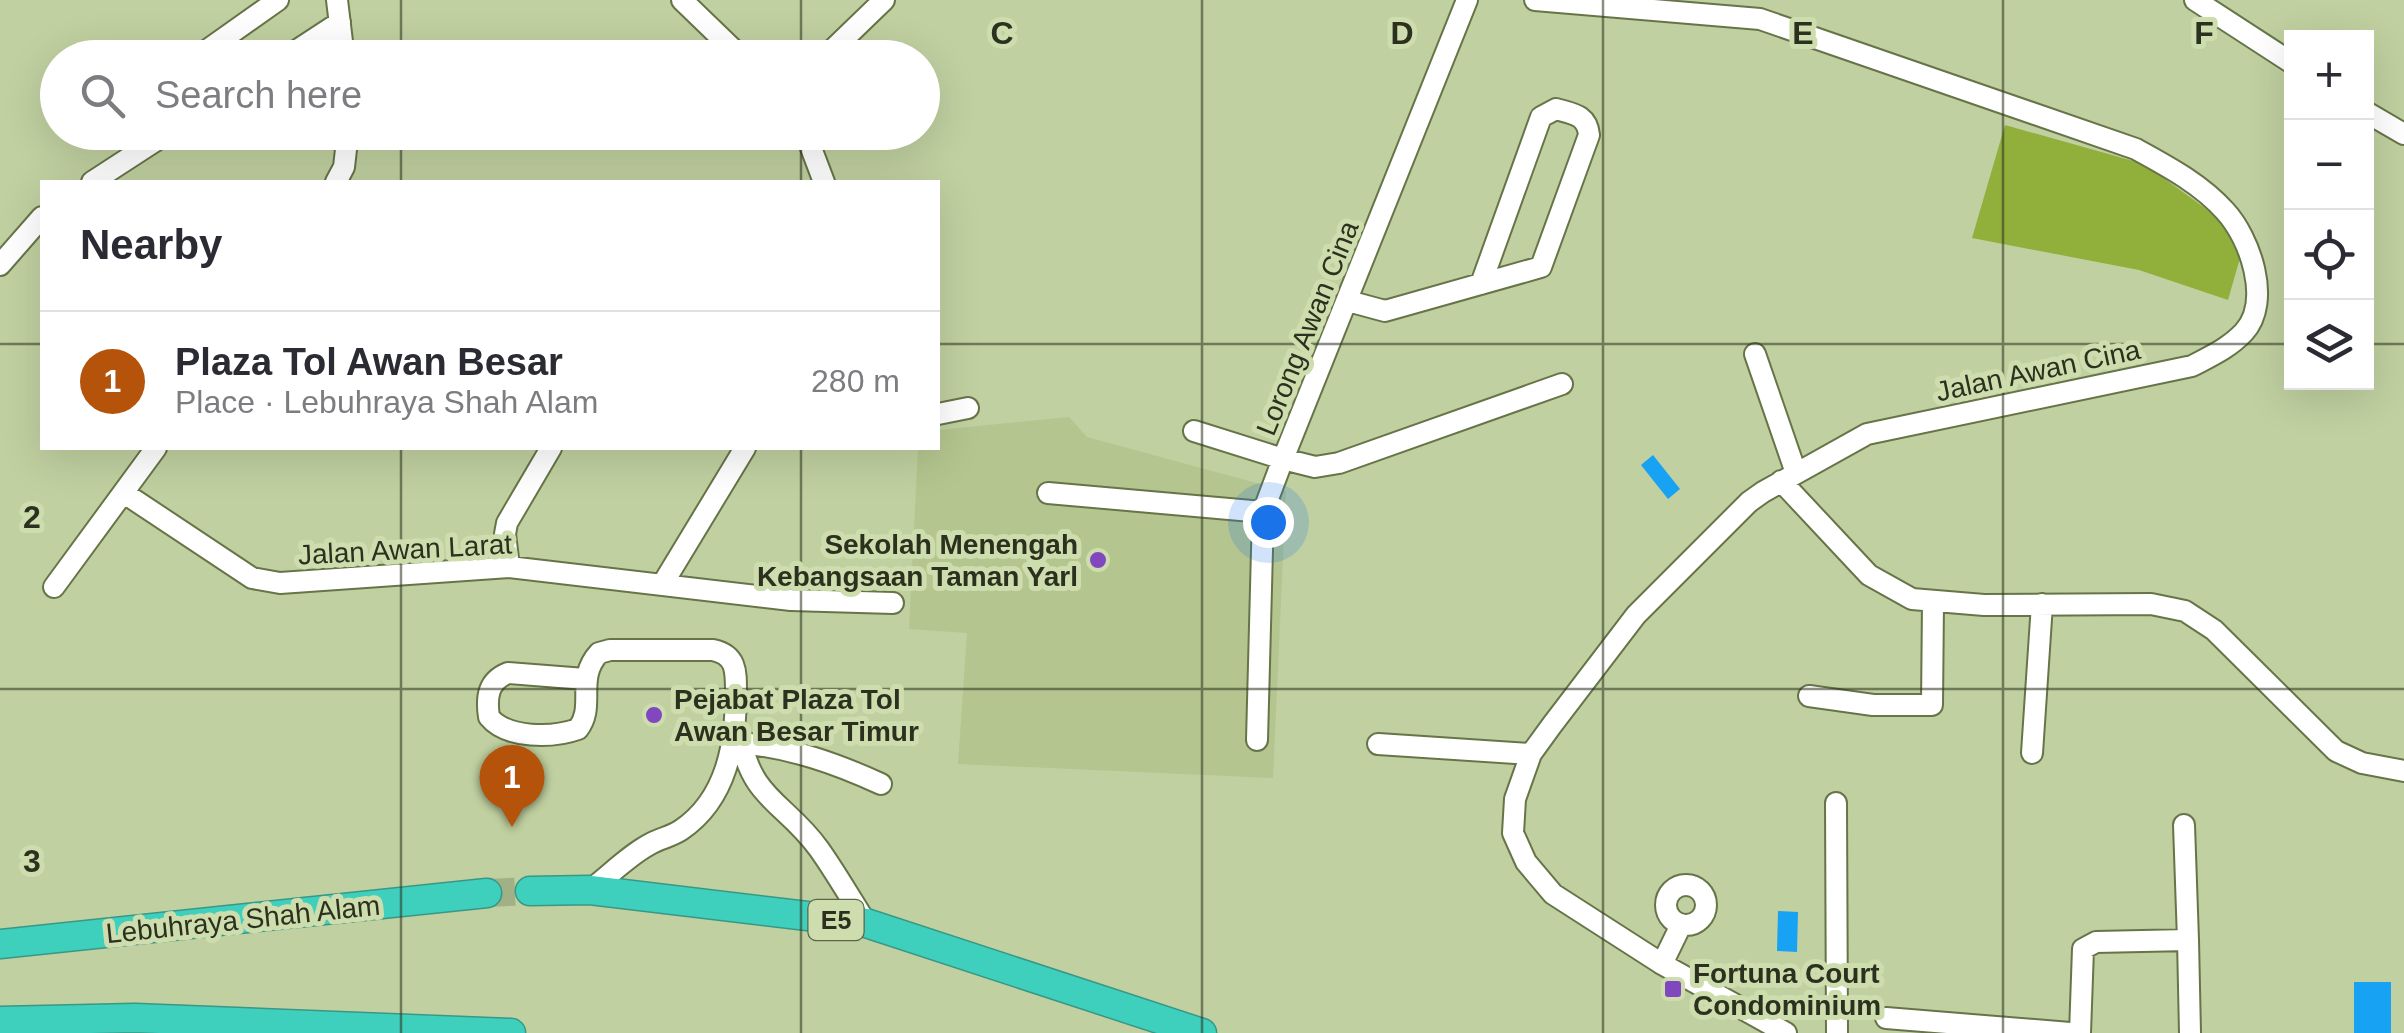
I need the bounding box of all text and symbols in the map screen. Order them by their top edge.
text: C [990,15,1014,51]
text: D [1390,15,1414,51]
text: E [1792,15,1814,51]
text: F [2194,15,2214,51]
map controls [2284,30,2374,390]
button: + [2284,30,2374,120]
search box [40,40,940,150]
icon: search [75,68,130,123]
text: Search here [155,74,362,116]
button: − [2284,120,2374,210]
button: locate [2284,210,2374,300]
street label: Lorong Awan Cina [1250,216,1365,440]
text: Nearby [80,221,222,268]
button: layers [2284,300,2374,390]
street label: Jalan Awan Cina [1933,334,2144,407]
text: Plaza Tol Awan Besar [175,341,563,383]
text: 1 [104,363,121,399]
text: 280 m [811,363,900,399]
text: Place · Lebuhraya Shah Alam [175,384,598,420]
your location [1243,497,1294,548]
text: 2 [23,499,41,535]
street label: Jalan Awan Larat [297,528,513,571]
place label: Sekolah Menengah Kebangsaan Taman Yarl [757,529,1078,592]
marker: Sekolah Menengah Kebangsaan Taman Yarl [1087,549,1109,571]
place label: Pejabat Plaza Tol Awan Besar Timur [674,684,919,747]
marker: Pejabat Plaza Tol Awan Besar Timur [643,704,665,726]
pin: 1 [480,744,544,827]
text: 3 [23,843,41,879]
street label: Lebuhraya Shah Alam [104,890,382,949]
road number: E5 [808,900,864,940]
place label: Fortuna Court Condominium [1693,958,1881,1021]
marker: Fortuna Court Condominium [1662,978,1684,1000]

